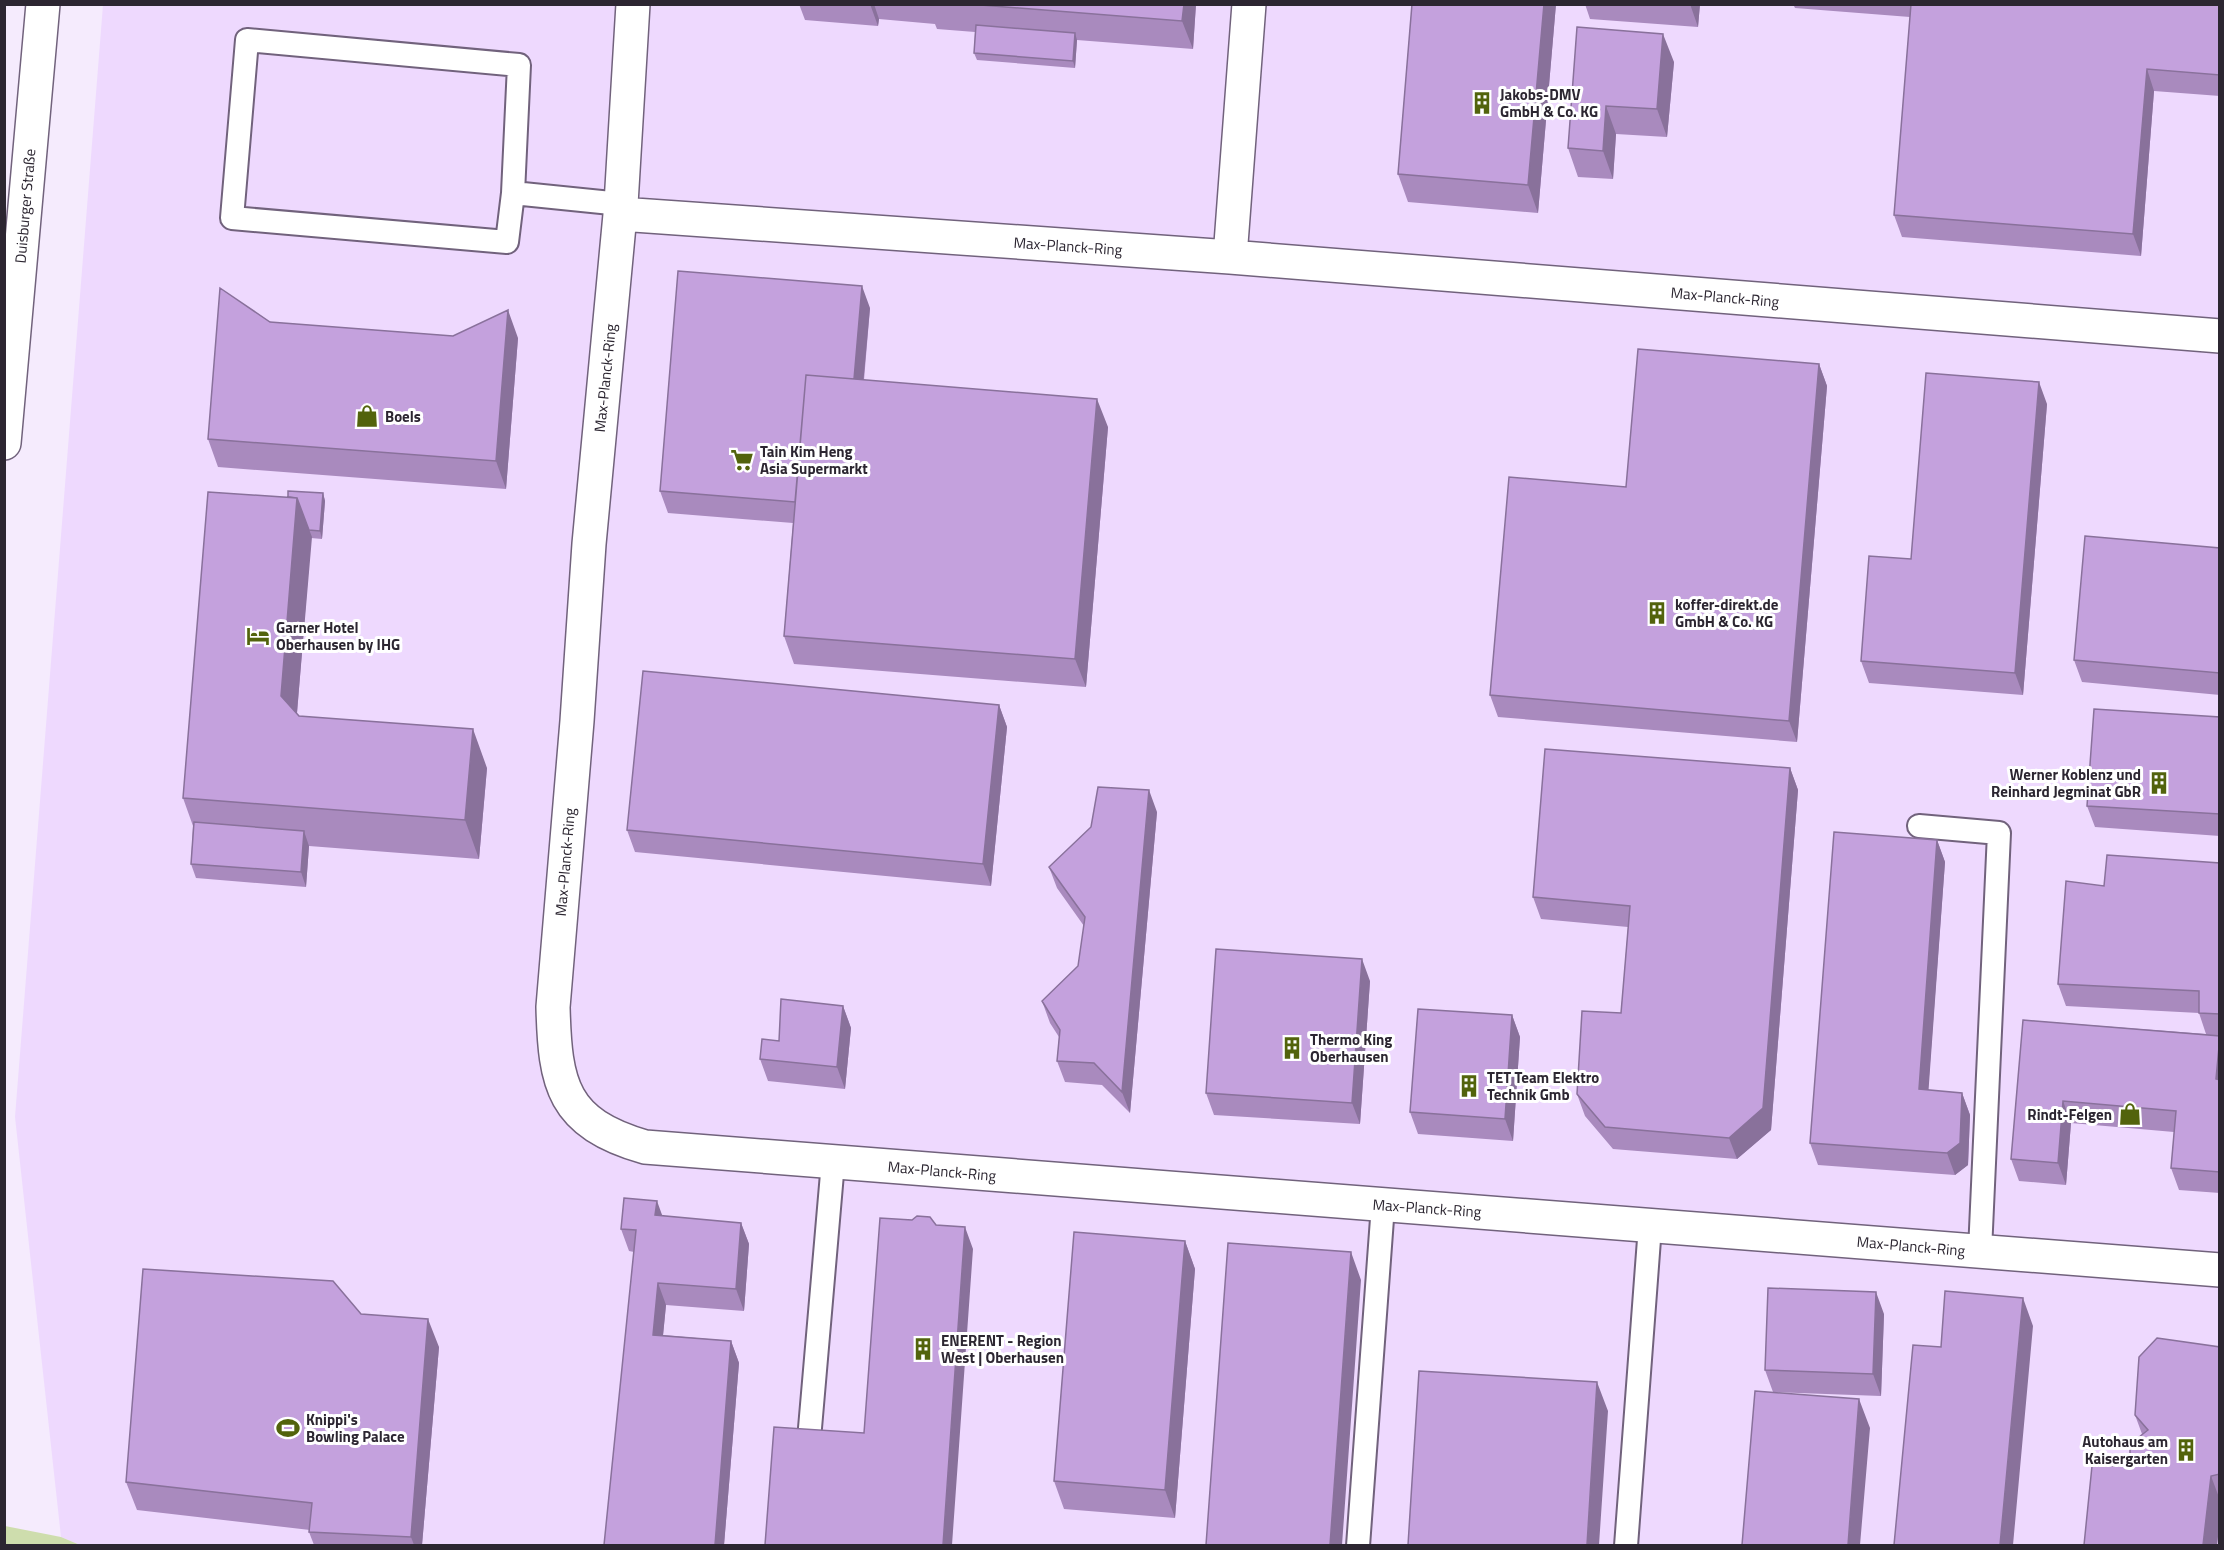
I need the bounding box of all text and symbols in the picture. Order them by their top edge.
place label: Jakobs-DMV GmbH & Co. KG [1500,83,1598,123]
building icon: Jakobs-DMV GmbH & Co. KG [1469,90,1495,116]
street label: Duisburger Straße [9,148,41,264]
street label: Max-Planck-Ring [1013,231,1123,261]
street label: Max-Planck-Ring [1670,281,1781,313]
street label: Max-Planck-Ring [588,322,622,433]
shop icon: Boels [354,403,380,429]
place label: Boels [385,405,421,428]
place label: Tain Kim Heng Asia Supermarkt [760,440,868,480]
supermarket icon: Tain Kim Heng Asia Supermarkt [729,447,755,473]
place label: koffer-direkt.de GmbH & Co. KG [1675,593,1779,633]
building icon: koffer-direkt.de GmbH & Co. KG [1644,600,1670,626]
place label: Garner Hotel Oberhausen by IHG [276,616,400,656]
hotel icon: Garner Hotel Oberhausen by IHG [245,623,271,649]
place label: Werner Koblenz und Reinhard Jegminat GbR [1991,763,2141,803]
building icon: Werner Koblenz und Reinhard Jegminat GbR [2146,770,2172,796]
street label: Max-Planck-Ring [549,806,581,917]
place label: Thermo King Oberhausen [1310,1028,1392,1068]
building icon: Thermo King Oberhausen [1279,1035,1305,1061]
place label: TET Team Elektro Technik Gmb [1487,1066,1599,1106]
building icon: TET Team Elektro Technik Gmb [1456,1073,1482,1099]
shop icon: Rindt-Felgen [2117,1101,2143,1127]
place label: Rindt-Felgen [2027,1103,2112,1126]
street label: Max-Planck-Ring [887,1155,998,1187]
street label: Max-Planck-Ring [1372,1193,1482,1223]
street label: Max-Planck-Ring [1856,1230,1967,1262]
place label: ENERENT - Region West | Oberhausen [941,1329,1064,1369]
building icon: ENERENT - Region West | Oberhausen [910,1336,936,1362]
place label: Knippi's Bowling Palace [306,1408,405,1448]
sports icon: Knippi's Bowling Palace [275,1415,301,1441]
place label: Autohaus am Kaisergarten [2082,1430,2168,1470]
building icon: Autohaus am Kaisergarten [2173,1437,2199,1463]

